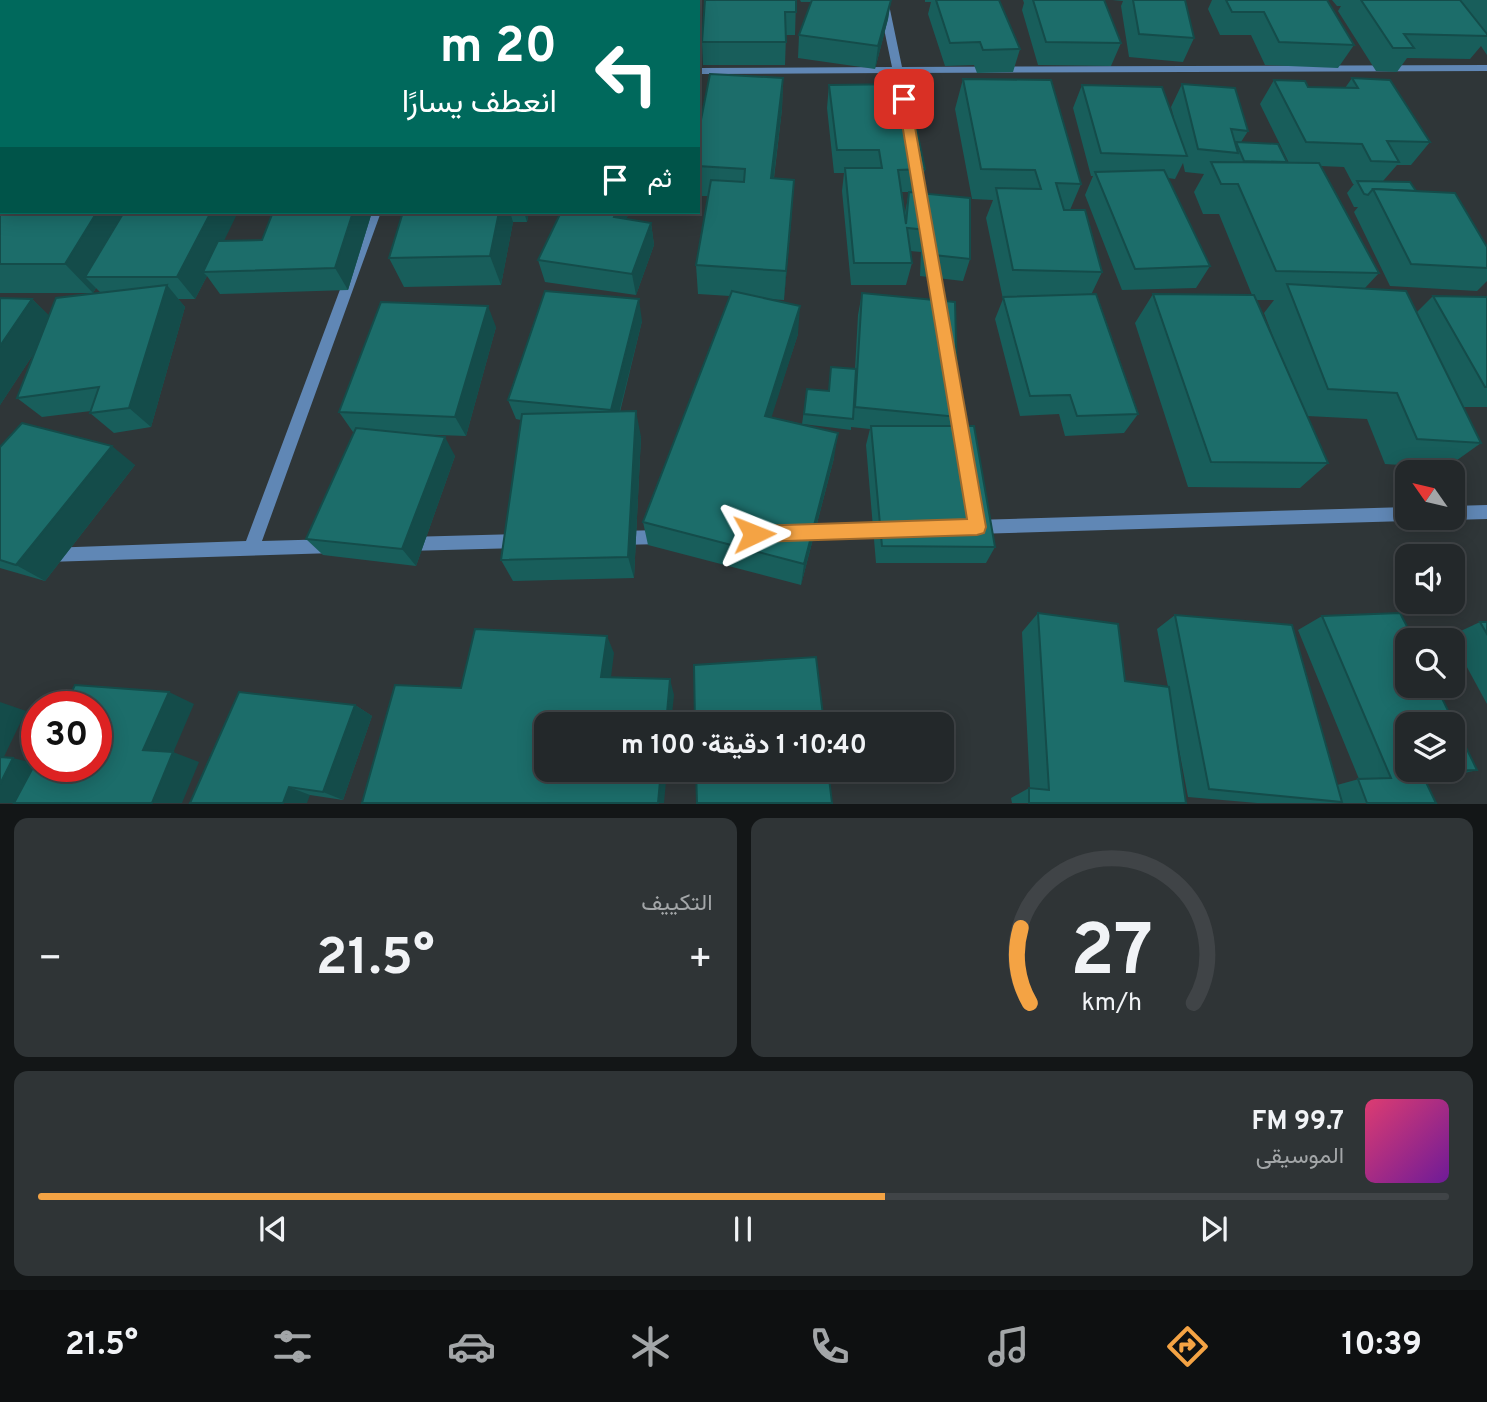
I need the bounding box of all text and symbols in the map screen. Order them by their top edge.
text: 20 m [440,18,557,80]
icon: left [581,28,672,119]
pin [874,69,934,129]
icon: arrive [885,80,923,118]
text: انعطف يسارًا [402,84,557,124]
icon: arrive [596,161,634,199]
text: ثم [648,164,672,197]
north arrow [1395,460,1465,530]
map controls [1395,460,1465,782]
position arrow [717,497,791,571]
button: sound [1395,544,1465,614]
button: search [1395,628,1465,698]
speed limit sign: 30 [21,691,112,782]
button: layers [1395,712,1465,782]
text: 10:40 · 1 دقيقة · 100 m [621,730,867,763]
text: التكييف [641,890,713,919]
text: 27 [1070,910,1153,1002]
text: 21.5° [316,927,435,993]
text: − [38,936,63,985]
text: + [688,936,712,985]
text: km/h [1081,988,1142,1020]
text: 99.7 FM [1252,1106,1344,1139]
text: الموسيقى [1256,1143,1344,1172]
icon: previous [254,1210,292,1248]
icon: pause [724,1210,762,1248]
icon: next [1195,1210,1233,1248]
icon: filters [268,1322,317,1371]
icon: car [447,1322,496,1371]
icon: climate [626,1322,675,1371]
icon: phone [805,1322,854,1371]
icon: music [984,1322,1033,1371]
icon: directions [1163,1322,1212,1371]
text: 21.5° [65,1326,138,1366]
text: 10:39 [1342,1326,1422,1366]

